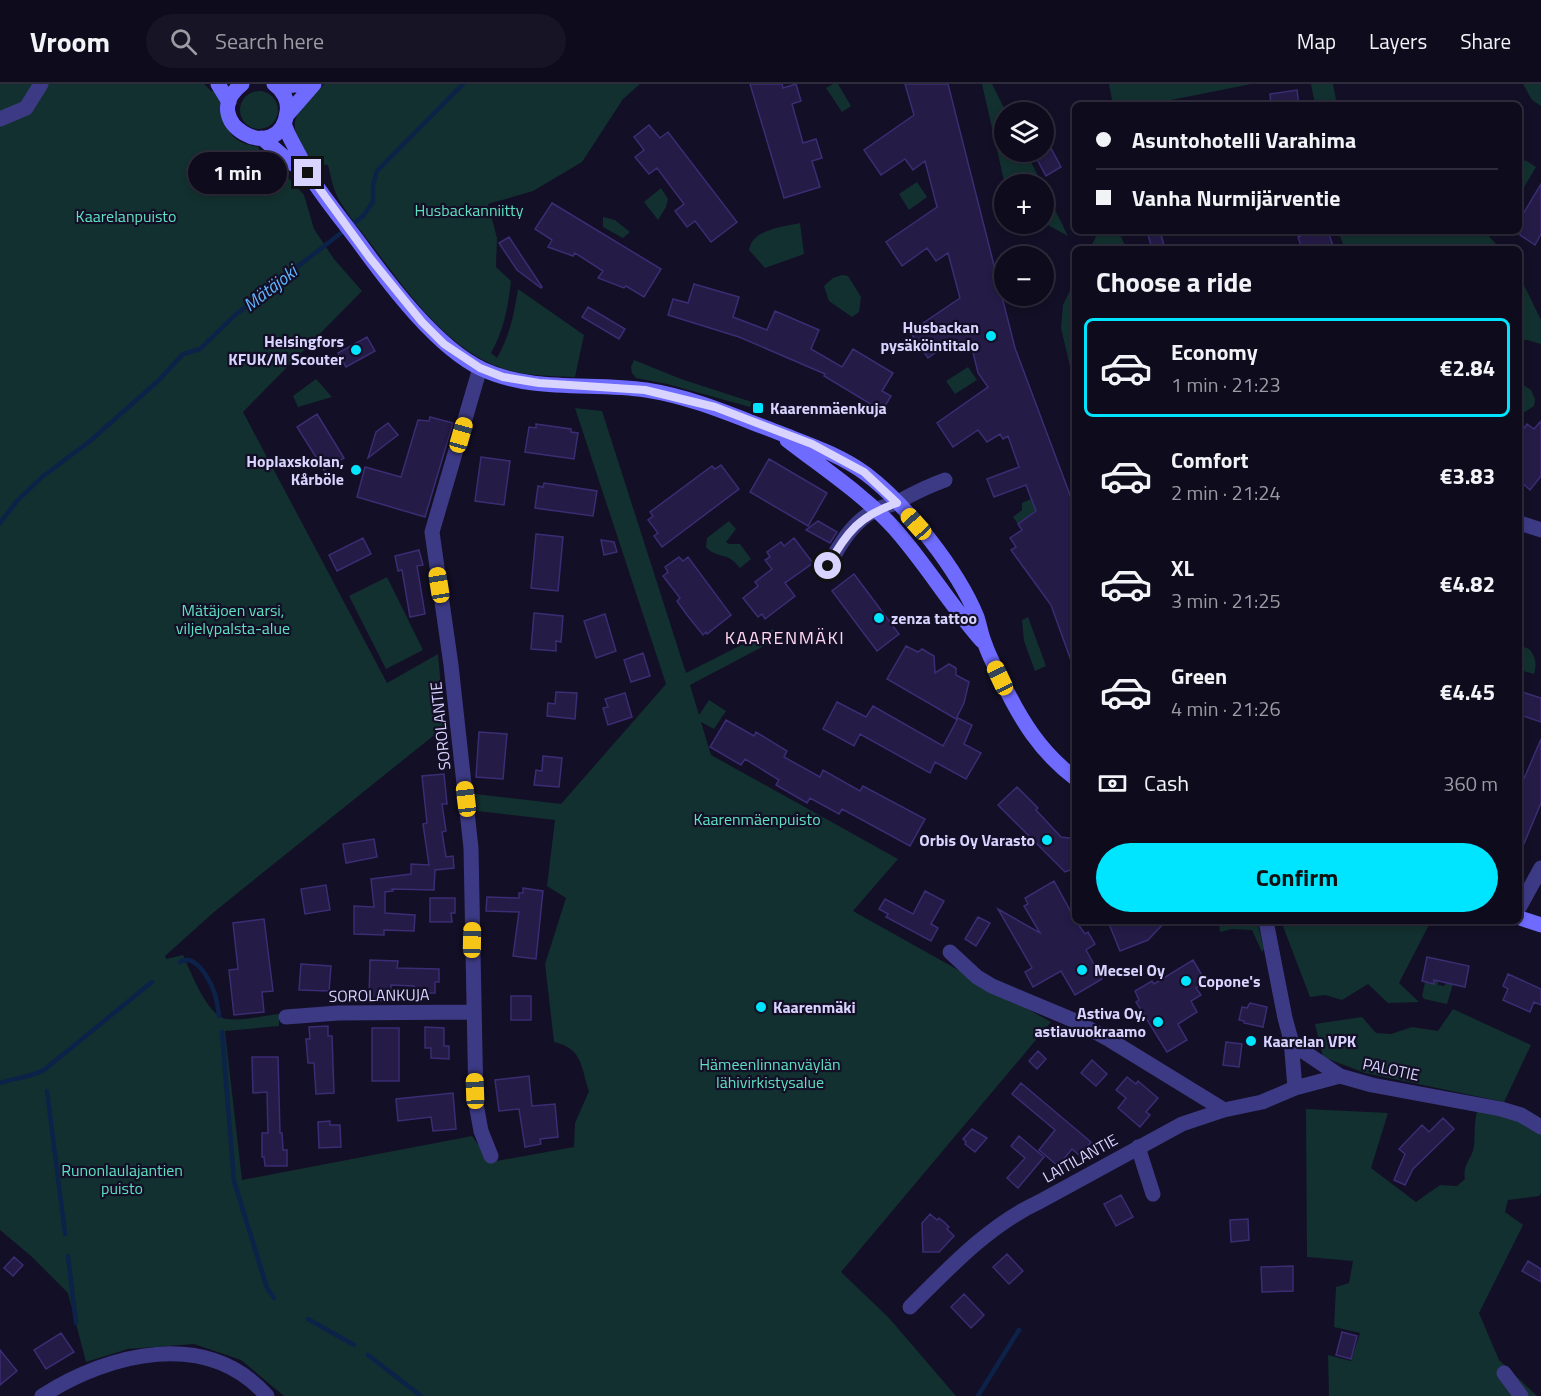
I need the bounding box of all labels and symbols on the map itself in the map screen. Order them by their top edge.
callout: 1 min [188,152,287,194]
route end [294,159,321,186]
park label: Husbackanniitty [415,198,524,222]
park label: Kaarelanpuisto [76,204,176,228]
water label: Mätäjoki [237,257,305,318]
place label: Husbackan pysäköintitalo [880,315,979,357]
place label: Helsingfors KFUK/M Scouter [228,329,344,371]
marker: Husbackan pysäköintitalo [984,329,998,343]
marker: Helsingfors KFUK/M Scouter [349,343,363,357]
place label: Kaarenmäenkuja [770,396,887,420]
marker: Kaarenmäenkuja [751,401,765,415]
car [447,415,475,455]
place label: Hoplaxskolan, Kårböle [246,449,344,491]
marker: Hoplaxskolan, Kårböle [349,463,363,477]
car [897,505,935,543]
route start [814,552,841,579]
car [427,566,451,604]
park label: Mätäjoen varsi, viljelypalsta-alue [176,598,290,640]
place label: zenza tattoo [891,606,977,630]
marker: zenza tattoo [872,611,886,625]
district label: KAARENMÄKI [725,624,845,651]
car [984,658,1016,698]
street label: SOROLANTIE [423,680,457,771]
car [455,780,477,818]
park label: Kaarenmäenpuisto [693,807,821,831]
place label: Orbis Oy Varasto [919,828,1035,852]
marker: Orbis Oy Varasto [1040,833,1054,847]
car [463,922,481,958]
place label: Mecsel Oy [1094,958,1165,982]
marker: Mecsel Oy [1075,963,1089,977]
place label: Copone's [1198,969,1261,993]
marker: Copone's [1179,974,1193,988]
street label: SOROLANKUJA [328,982,430,1008]
place label: Kaarenmäki [773,995,856,1019]
marker: Kaarenmäki [754,1000,768,1014]
place label: Astiva Oy, astiavuokraamo [1034,1001,1146,1043]
marker: Astiva Oy, astiavuokraamo [1151,1015,1165,1029]
place label: Kaarelan VPK [1263,1029,1357,1053]
marker: Kaarelan VPK [1244,1034,1258,1048]
street label: PALOTIE [1360,1051,1422,1087]
park label: Hämeenlinnanväylän lähivirkistysalue [699,1052,841,1094]
car [465,1073,485,1109]
street label: LAITILANTIE [1038,1127,1122,1189]
park label: Runonlaulajantien puisto [61,1158,183,1200]

